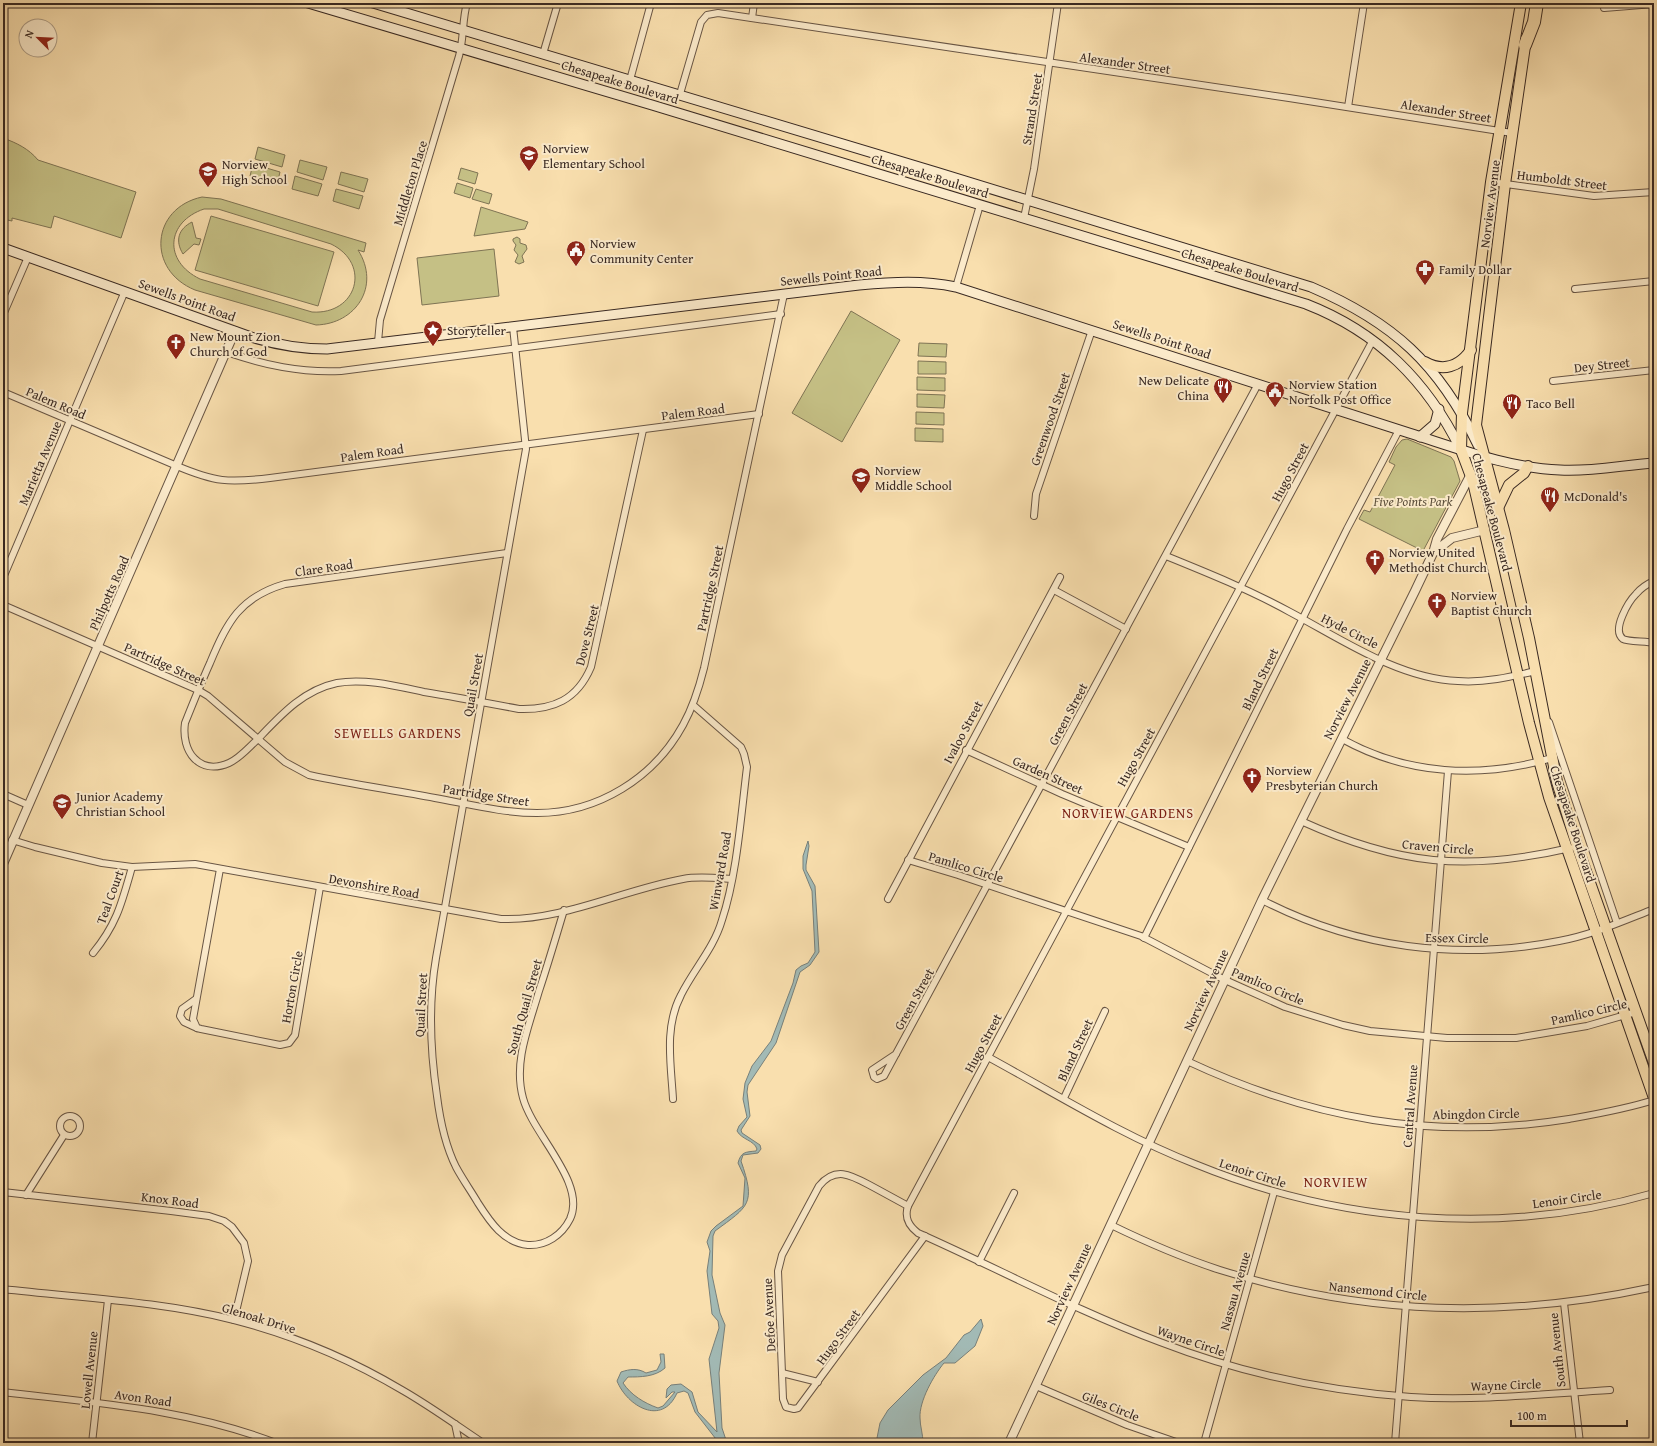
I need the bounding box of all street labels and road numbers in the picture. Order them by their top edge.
street label: Alexander Street [1078,47,1172,79]
street label: Chesapeake Boulevard [559,55,681,109]
street label: Strand Street [1017,71,1047,146]
street label: Alexander Street [1399,94,1493,128]
street label: Middleton Place [388,138,432,228]
street label: Chesapeake Boulevard [869,149,991,203]
street label: Norview Avenue [1475,159,1505,249]
street label: Humboldt Street [1516,165,1609,195]
street label: Chesapeake Boulevard [1179,243,1301,297]
street label: Sewells Point Road [779,261,883,291]
street label: Sewells Point Road [136,274,238,326]
street label: Sewells Point Road [1111,314,1214,364]
street label: Dey Street [1573,353,1631,377]
street label: Greenwood Street [1025,370,1075,468]
street label: Palem Road [23,382,89,424]
street label: Palem Road [660,399,726,425]
street label: Marietta Avenue [14,418,66,508]
street label: Palem Road [339,439,405,467]
street label: Hugo Street [1266,439,1314,505]
street label: Chesapeake Boulevard [1467,451,1517,573]
street label: Partridge Street [692,543,728,633]
street label: Philpotts Road [84,553,134,633]
street label: Clare Road [294,555,354,581]
street label: Dove Street [570,602,604,668]
street label: Hyde Circle [1318,608,1382,654]
street label: Partridge Street [121,638,209,691]
street label: Bland Street [1237,644,1283,713]
street label: Quail Street [458,651,488,718]
street label: Norview Avenue [1318,655,1376,743]
street label: Green Street [1044,679,1093,749]
street label: Ivaloo Street [938,697,988,767]
street label: Hugo Street [1112,724,1160,790]
street label: Garden Street [1010,751,1087,799]
street label: Chesapeake Boulevard [1545,763,1601,885]
street label: Partridge Street [441,779,531,811]
street label: Winward Road [704,830,736,912]
street label: Craven Circle [1401,834,1475,860]
street label: Pamlico Circle [926,847,1006,887]
street label: Teal Court [91,867,129,927]
street label: Devonshire Road [327,869,421,903]
street label: Essex Circle [1425,928,1489,948]
street label: Norview Avenue [1179,946,1233,1034]
street label: Horton Circle [276,949,308,1025]
street label: South Quail Street [501,956,547,1057]
street label: Pamlico Circle [1229,962,1307,1010]
street label: Green Street [889,964,939,1033]
street label: Quail Street [410,972,432,1038]
street label: Pamlico Circle [1549,994,1629,1030]
street label: Hugo Street [959,1010,1007,1076]
street label: Bland Street [1052,1015,1098,1084]
street label: Central Avenue [1398,1064,1422,1148]
street label: Abingdon Circle [1432,1104,1520,1124]
street label: Lenoir Circle [1217,1153,1289,1193]
street label: Lenoir Circle [1531,1185,1603,1213]
street label: Knox Road [140,1187,200,1213]
street label: Norview Avenue [1042,1240,1096,1328]
street label: Nassau Avenue [1215,1249,1255,1333]
street label: Nansemond Circle [1328,1276,1428,1306]
street label: Defoe Avenue [758,1278,780,1352]
street label: Glenoak Drive [220,1298,298,1338]
street label: Hugo Street [811,1305,865,1369]
street label: South Avenue [1544,1312,1570,1388]
street label: Wayne Circle [1155,1321,1227,1361]
street label: Lowell Avenue [75,1330,103,1410]
street label: Wayne Circle [1470,1374,1542,1396]
street label: Avon Road [113,1385,173,1411]
street label: Giles Circle [1079,1386,1143,1426]

